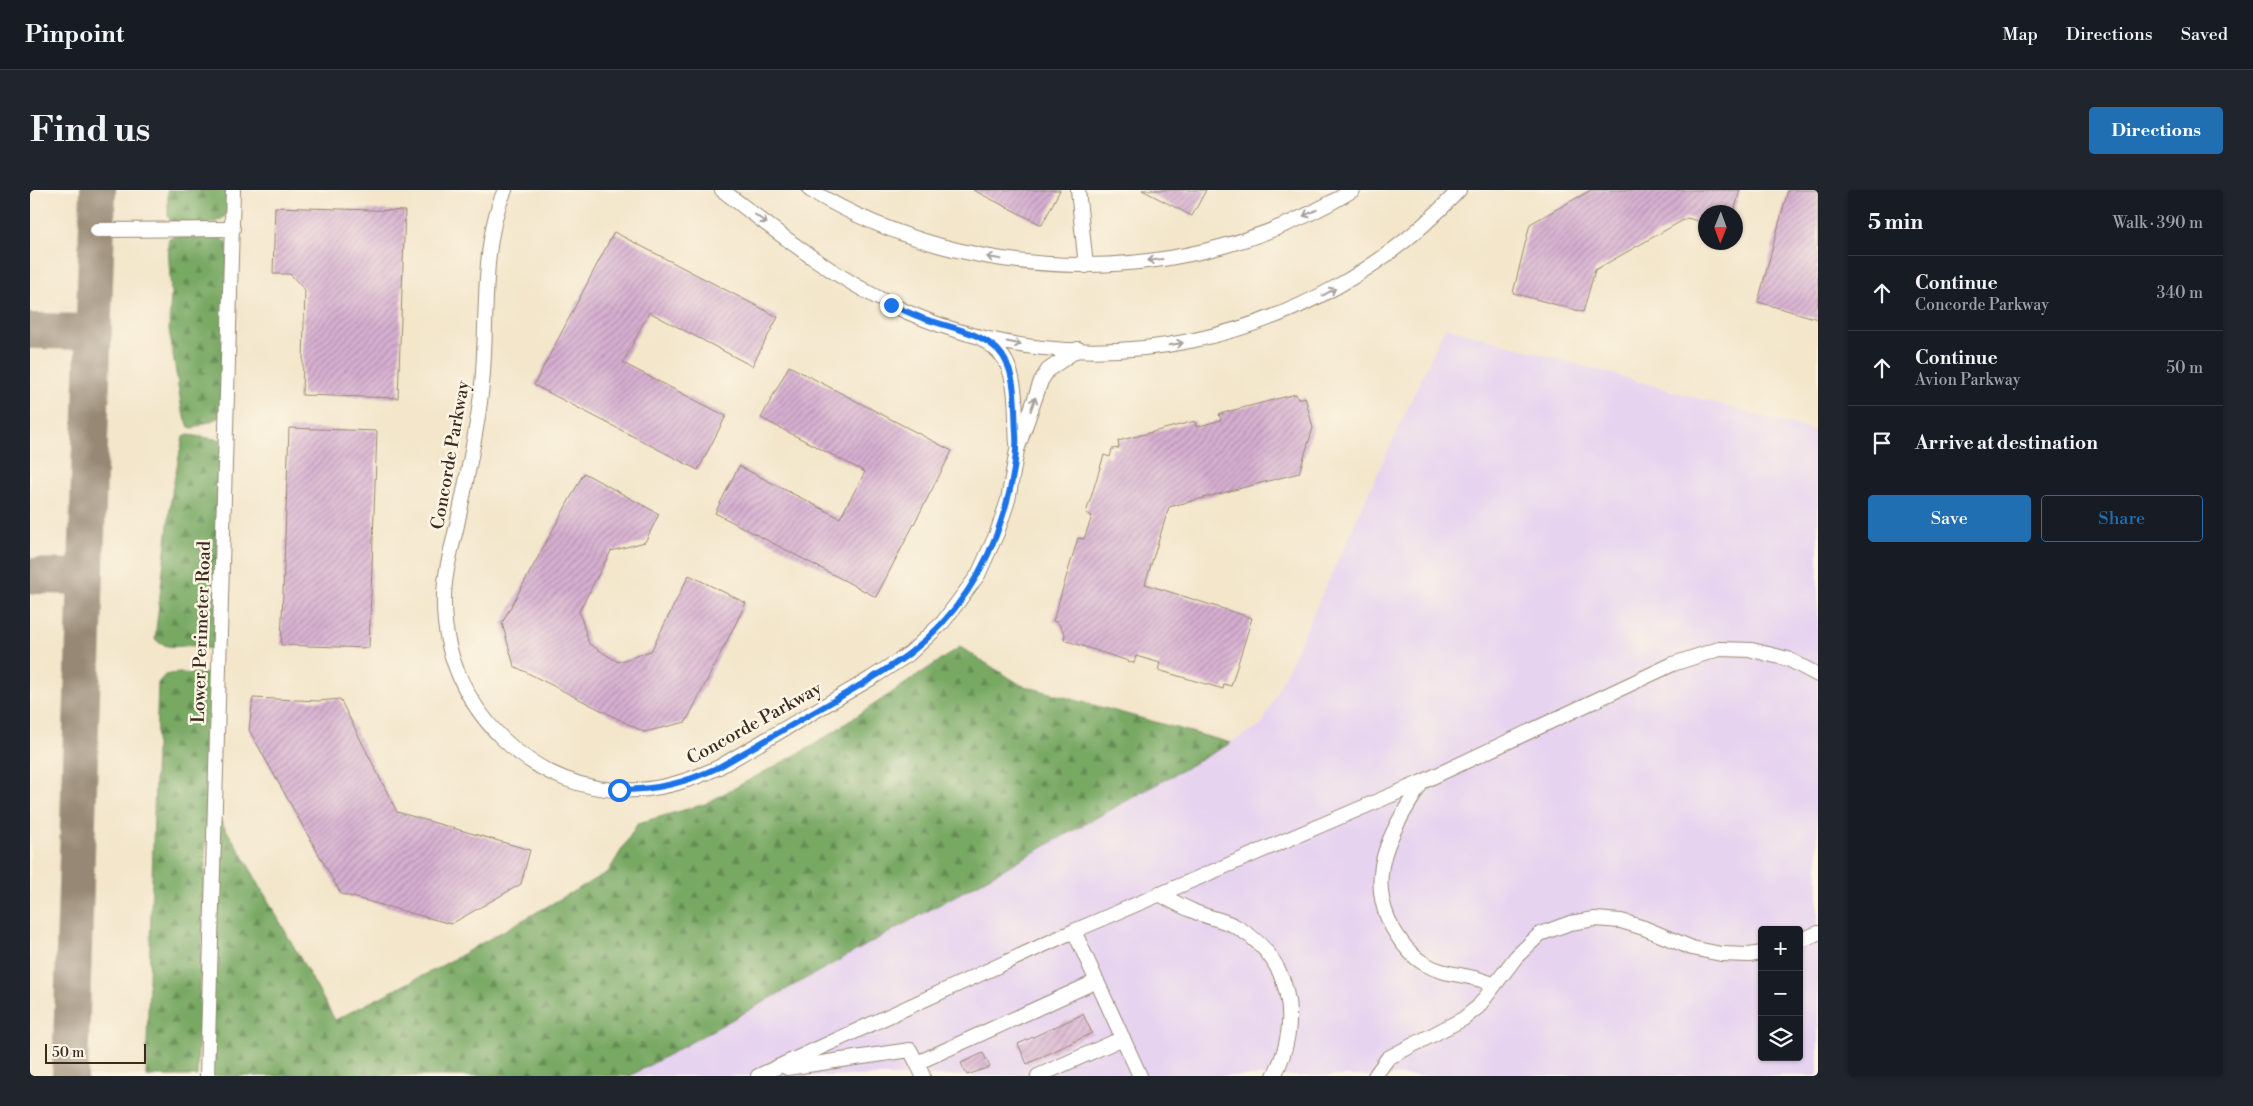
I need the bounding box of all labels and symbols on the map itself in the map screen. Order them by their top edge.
north arrow [1698,205,1743,250]
one-way arrow [1303,209,1318,218]
one-way arrow [754,214,767,225]
one-way arrow [986,253,1002,263]
one-way arrow [1148,255,1164,265]
one-way arrow [1321,287,1336,296]
route end [880,294,903,317]
one-way arrow [1168,338,1184,348]
one-way arrow [1006,339,1022,348]
street label: Concorde Parkway [426,379,475,531]
one-way arrow [1029,397,1038,412]
street label: Lower Perimeter Road [187,540,216,724]
street label: Concorde Parkway [683,677,826,770]
route start [608,779,631,802]
scale bar [45,1041,146,1064]

